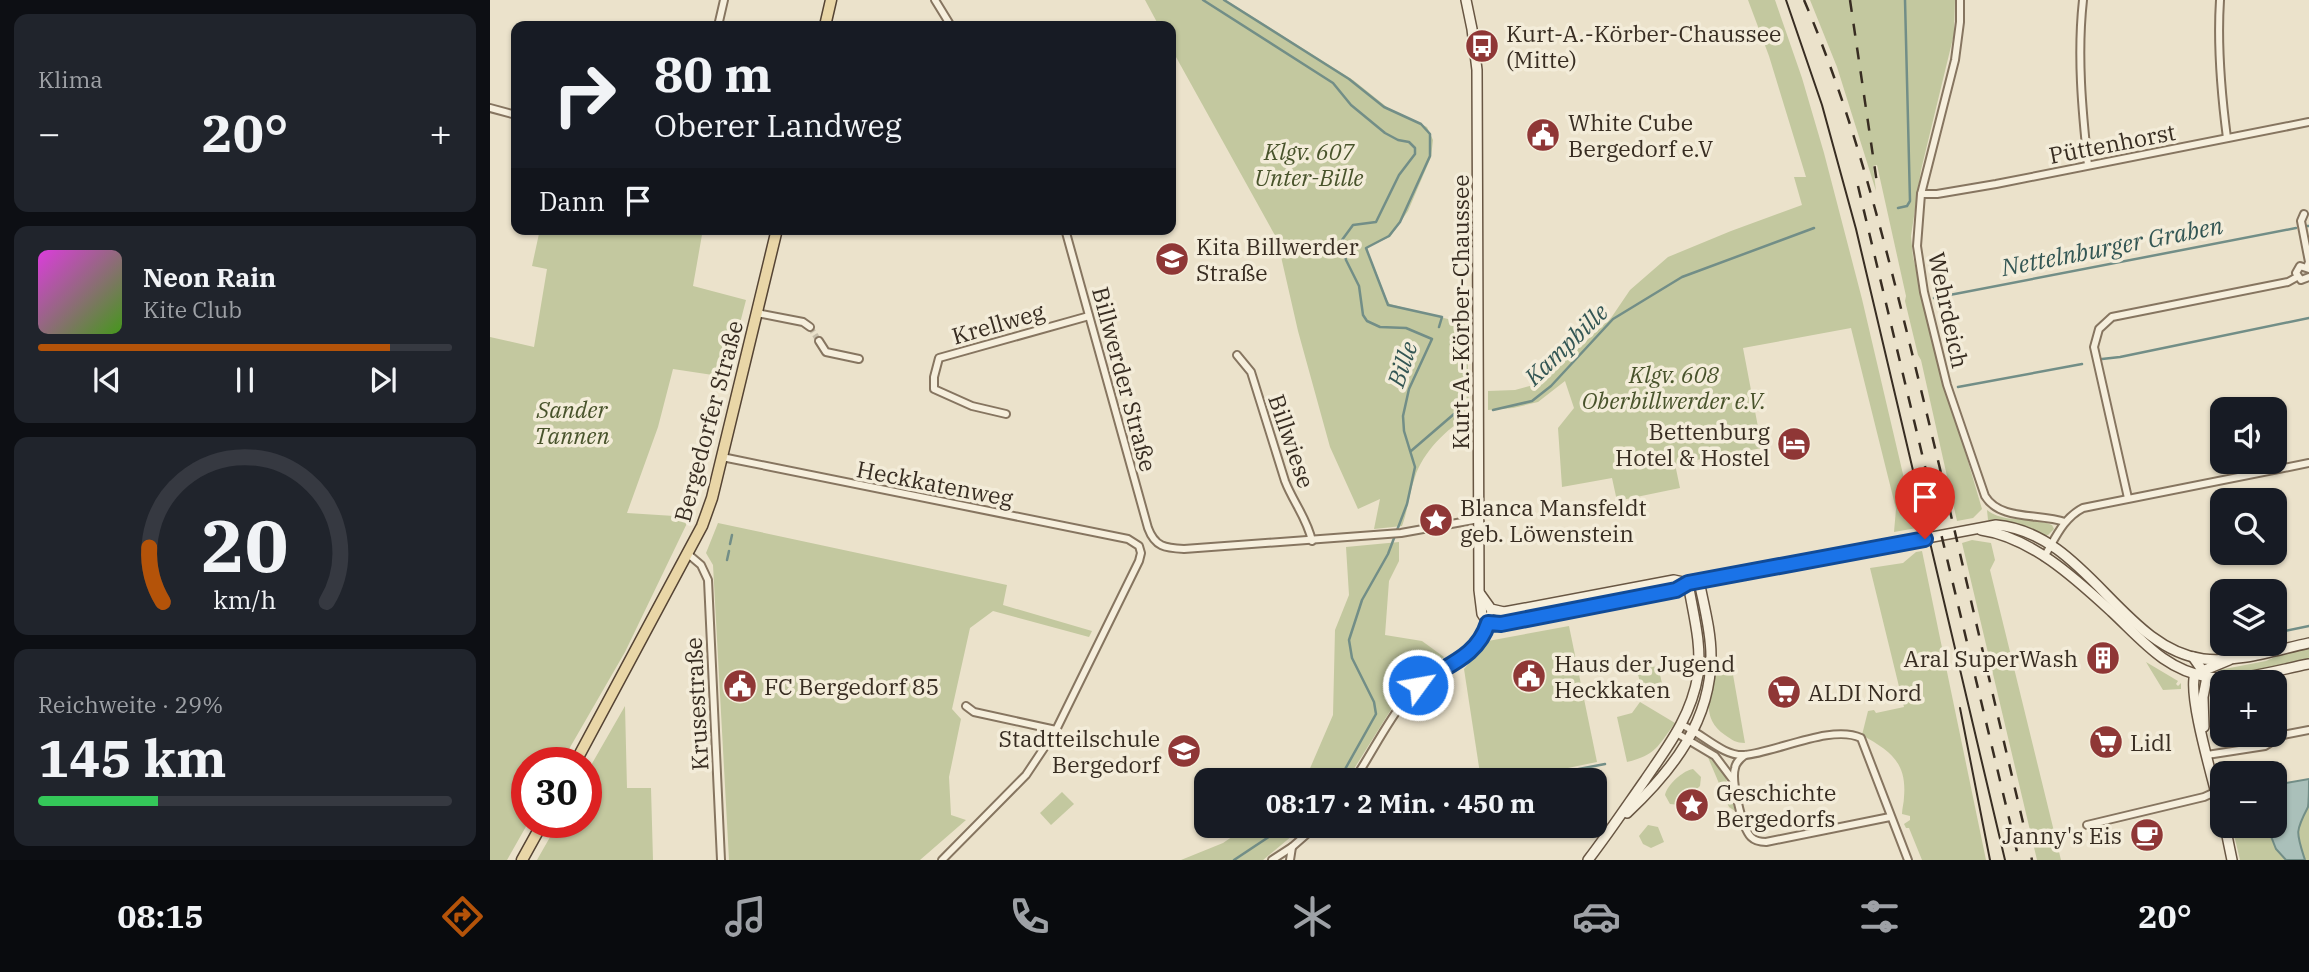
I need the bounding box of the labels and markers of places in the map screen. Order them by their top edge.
place label: Kurt-A.-Körber-Chaussee (Mitte) [1506,18,1781,74]
bus stop icon: Kurt-A.-Körber-Chaussee (Mitte) [1463,27,1501,65]
place label: White Cube Bergedorf e.V [1568,107,1713,163]
public building icon: White Cube Bergedorf e.V [1524,116,1562,154]
place label: Kita Billwerder Straße [1196,231,1359,287]
school or university icon: Kita Billwerder Straße [1153,240,1191,278]
place label: Bettenburg Hotel & Hostel [1615,416,1770,472]
hotel icon: Bettenburg Hotel & Hostel [1775,425,1813,463]
pin [1895,467,1955,539]
place label: Blanca Mansfeldt geb. Löwenstein [1460,492,1647,548]
place icon: Blanca Mansfeldt geb. Löwenstein [1417,501,1455,539]
building icon: Aral SuperWash [2084,639,2122,677]
place label: Aral SuperWash [1904,643,2078,673]
place label: Haus der Jugend Heckkaten [1554,648,1735,704]
public building icon: Haus der Jugend Heckkaten [1510,657,1548,695]
public building icon: FC Bergedorf 85 [721,667,759,705]
place label: FC Bergedorf 85 [764,671,939,701]
supermarket icon: ALDI Nord [1765,673,1803,711]
place label: ALDI Nord [1808,677,1922,707]
place label: Stadtteilschule Bergedorf [998,723,1162,779]
supermarket icon: Lidl [2087,723,2125,761]
place label: Lidl [2130,727,2172,757]
school or university icon: Stadtteilschule Bergedorf [1165,732,1203,770]
place label: Geschichte Bergedorfs [1716,777,1836,833]
place icon: Geschichte Bergedorfs [1673,786,1711,824]
cafe icon: Janny's Eis [2128,816,2166,854]
place label: Janny's Eis [2002,820,2122,850]

